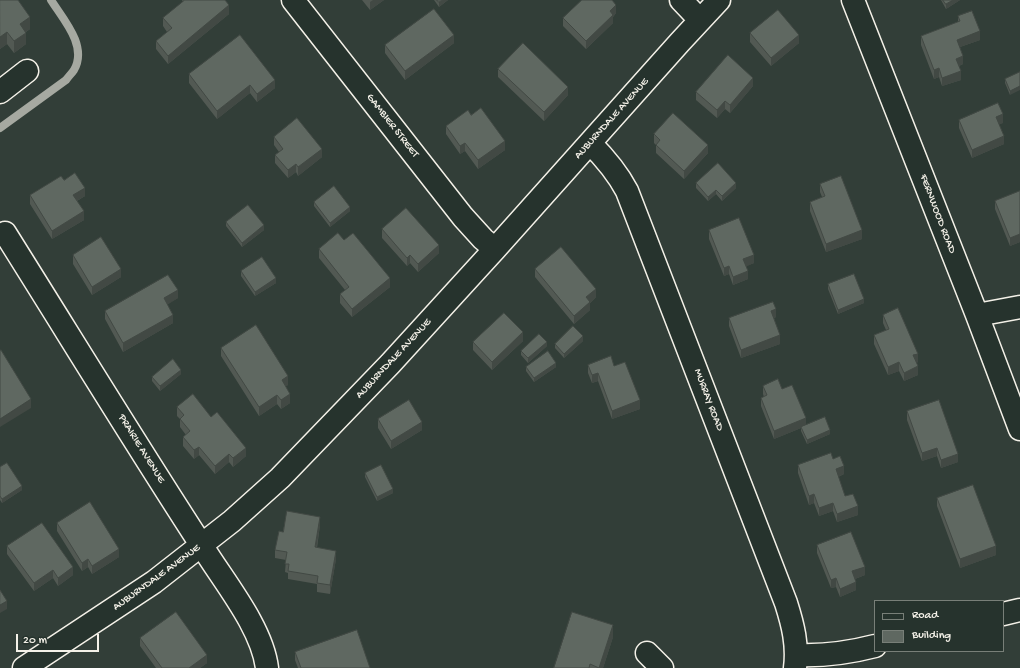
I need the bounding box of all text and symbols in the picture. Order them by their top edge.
street label: AUBURNDALE AVENUE [572,76,652,162]
street label: GAMBIER STREET [363,91,421,161]
street label: FERNWOOD ROAD [916,172,958,256]
street label: AUBURNDALE AVENUE [353,316,435,402]
street label: MURRAY ROAD [690,367,726,433]
street label: PRAIRIE AVENUE [115,412,167,486]
street label: AUBURNDALE AVENUE [111,542,203,614]
legend [874,600,1004,652]
text: Road [912,609,938,623]
scale bar [18,626,101,652]
text: Building [912,629,951,643]
text: 20 m [23,634,47,648]

